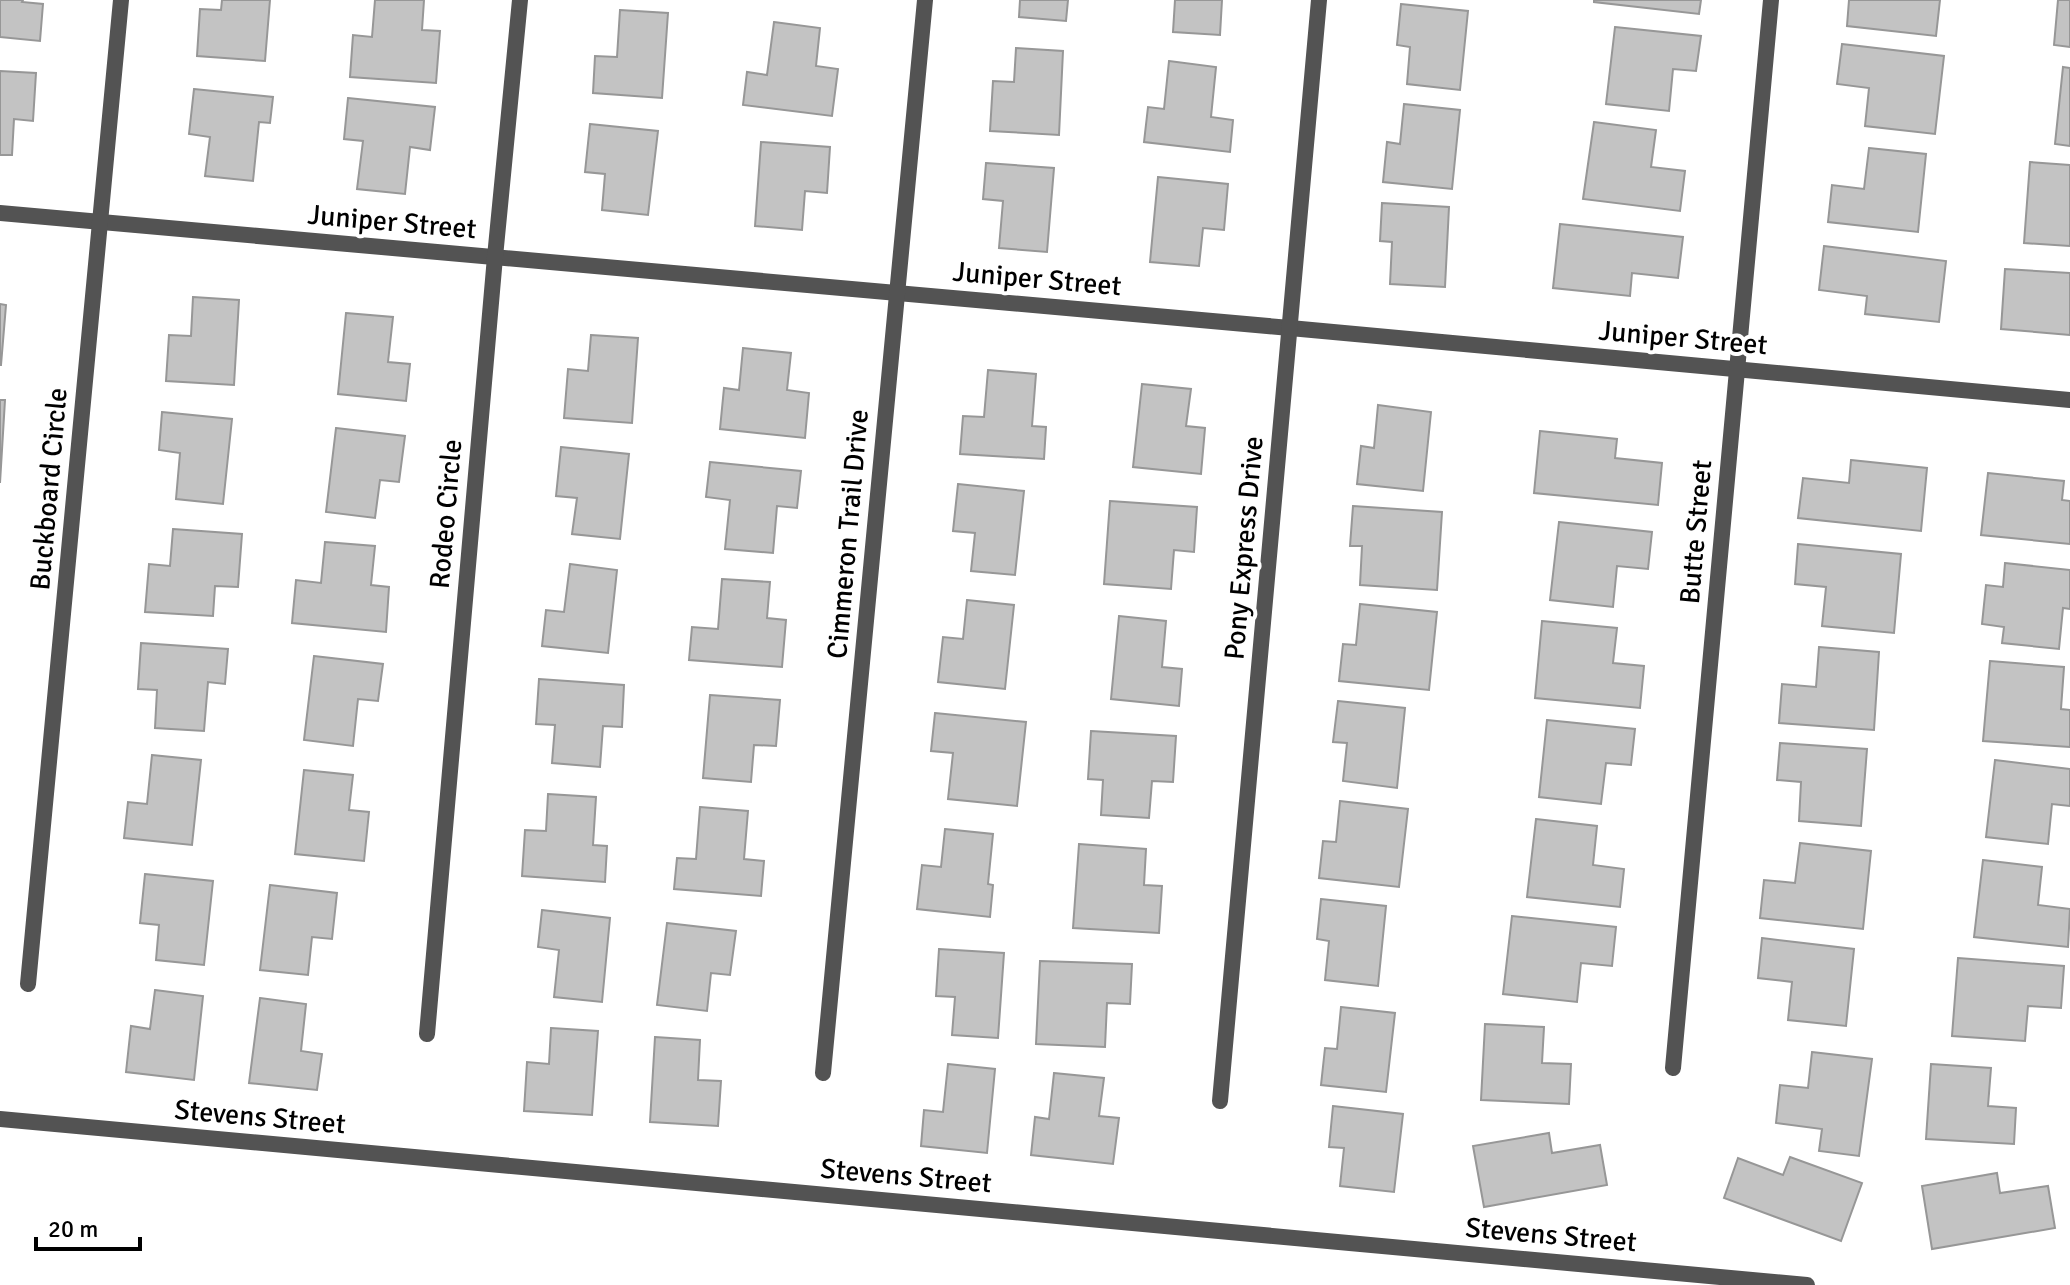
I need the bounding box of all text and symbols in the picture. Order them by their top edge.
street label: Juniper Street [306,198,478,246]
street label: Juniper Street [951,255,1123,303]
street label: Juniper Street [1597,314,1769,362]
street label: Buckboard Circle [23,386,75,592]
street label: Cimmeron Trail Drive [820,408,876,660]
street label: Pony Express Drive [1217,435,1271,661]
street label: Rodeo Circle [423,438,469,590]
street label: Butte Street [1673,458,1719,606]
street label: Stevens Street [173,1093,347,1141]
street label: Stevens Street [819,1152,993,1200]
scale bar [36,1201,140,1251]
street label: Stevens Street [1464,1211,1638,1259]
text: 20 m [48,1214,98,1244]

